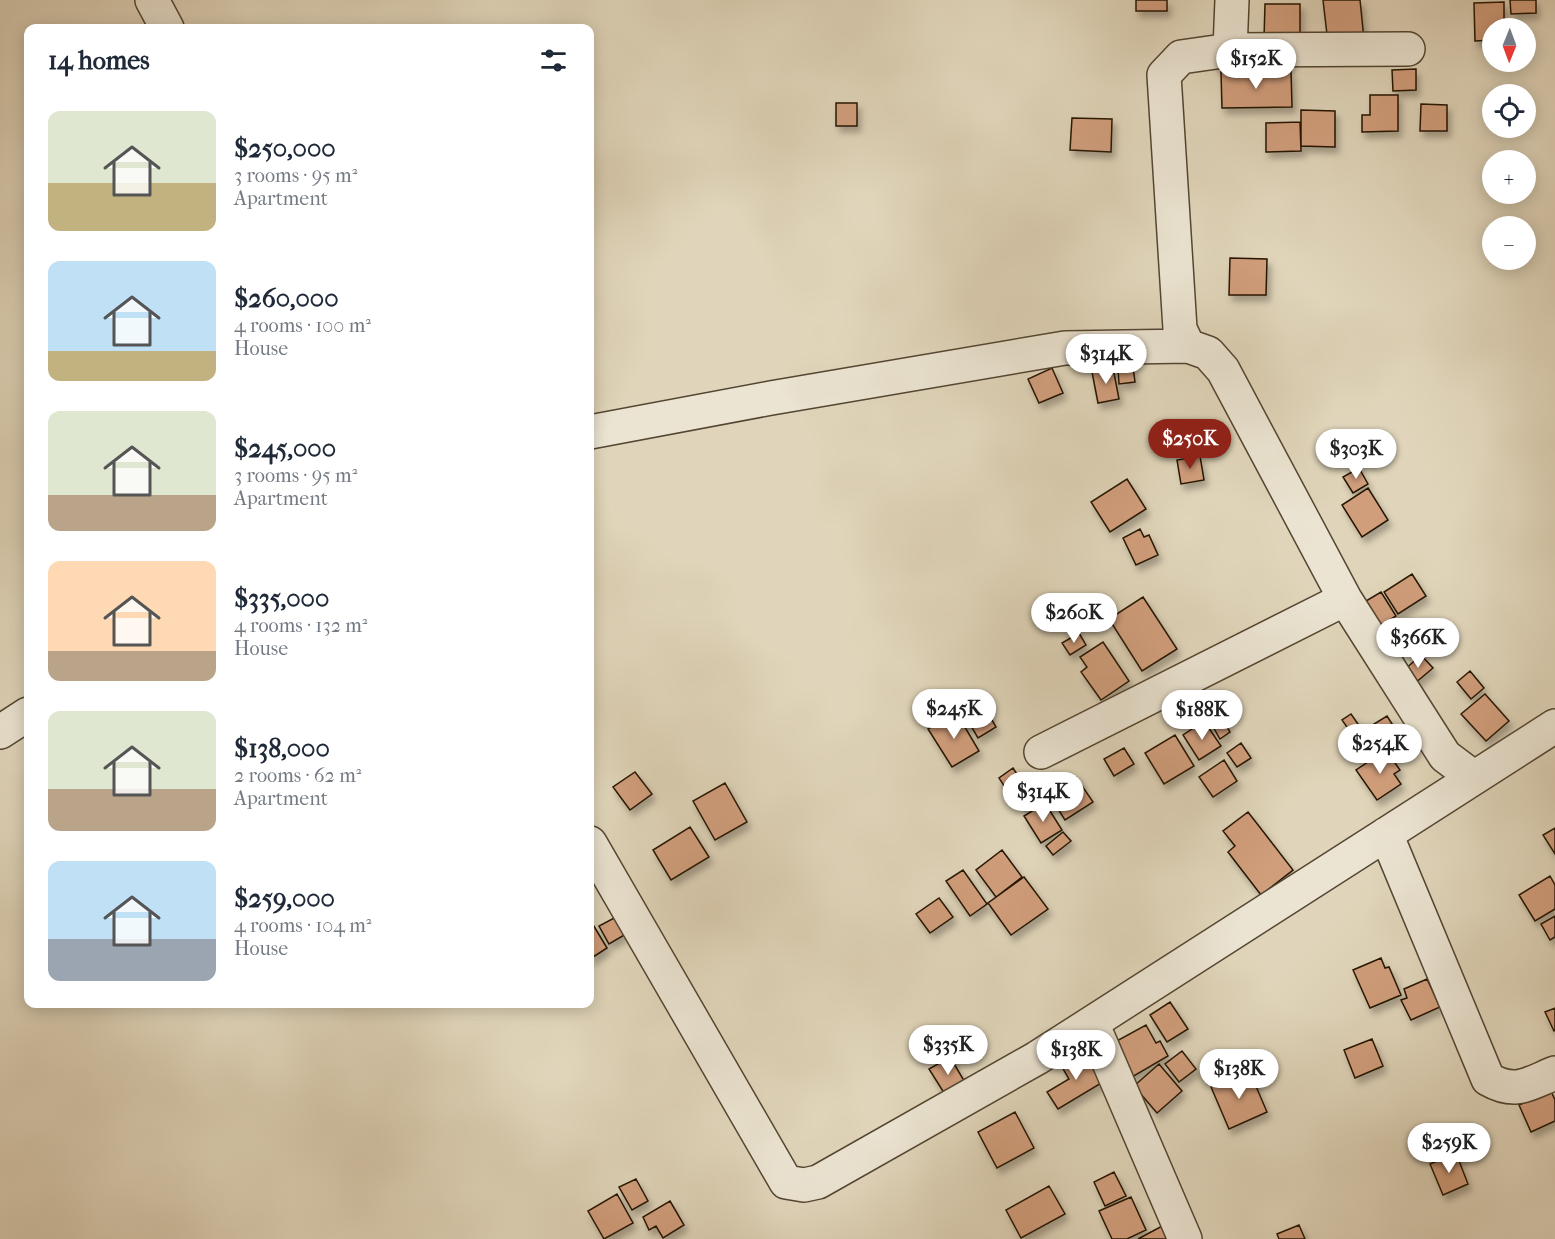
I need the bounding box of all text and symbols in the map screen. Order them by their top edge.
north arrow [1482,18,1536,72]
map controls [1482,18,1536,270]
pin: $152K [1214,39,1298,90]
icon: filters [537,44,570,77]
text: 14 homes [48,45,150,76]
text: $152K [1230,47,1282,70]
button: locate [1482,84,1536,138]
text: $250,000 [234,133,336,164]
icon: home [96,135,168,207]
button: + [1482,150,1536,204]
text: 3 rooms · 95 m² [234,164,357,187]
text: Apartment [234,187,328,210]
button: − [1482,216,1536,270]
text: $260,000 [234,283,339,314]
icon: home [96,285,168,357]
text: 4 rooms · 100 m² [234,314,371,337]
pin: $314K [1064,334,1148,385]
text: House [234,337,288,360]
text: $314K [1080,342,1132,365]
pin: $250K [1148,419,1232,470]
text: $250K [1162,427,1218,450]
pin: $303K [1314,429,1398,480]
text: $245,000 [234,433,336,464]
icon: home [96,435,168,507]
text: $303K [1330,437,1383,460]
text: 3 rooms · 95 m² [234,464,357,487]
text: Apartment [234,487,328,510]
text: $335,000 [234,583,329,614]
icon: home [96,585,168,657]
pin: $260K [1032,593,1116,644]
text: $260K [1045,601,1103,624]
text: 4 rooms · 132 m² [234,614,367,637]
pin: $366K [1376,618,1460,669]
text: $366K [1390,626,1446,649]
text: House [234,637,288,660]
pin: $245K [912,689,996,740]
pin: $188K [1160,690,1244,741]
text: $245K [926,697,982,720]
text: $188K [1176,698,1228,721]
pin: $254K [1338,724,1422,775]
text: $254K [1352,732,1408,755]
text: $138,000 [234,733,330,764]
icon: home [96,735,168,807]
text: 2 rooms · 62 m² [234,764,361,787]
pin: $314K [1001,772,1085,823]
text: $314K [1017,780,1069,803]
text: Apartment [234,787,328,810]
text: $259,000 [234,883,335,914]
icon: home [96,885,168,957]
text: 4 rooms · 104 m² [234,914,372,937]
text: House [234,937,288,960]
pin: $335K [906,1025,990,1076]
pin: $138K [1034,1030,1118,1081]
text: $335K [923,1033,973,1056]
text: $138K [1051,1038,1101,1061]
pin: $138K [1197,1049,1281,1100]
text: $138K [1214,1057,1264,1080]
pin: $259K [1407,1123,1491,1174]
text: $259K [1422,1131,1476,1154]

